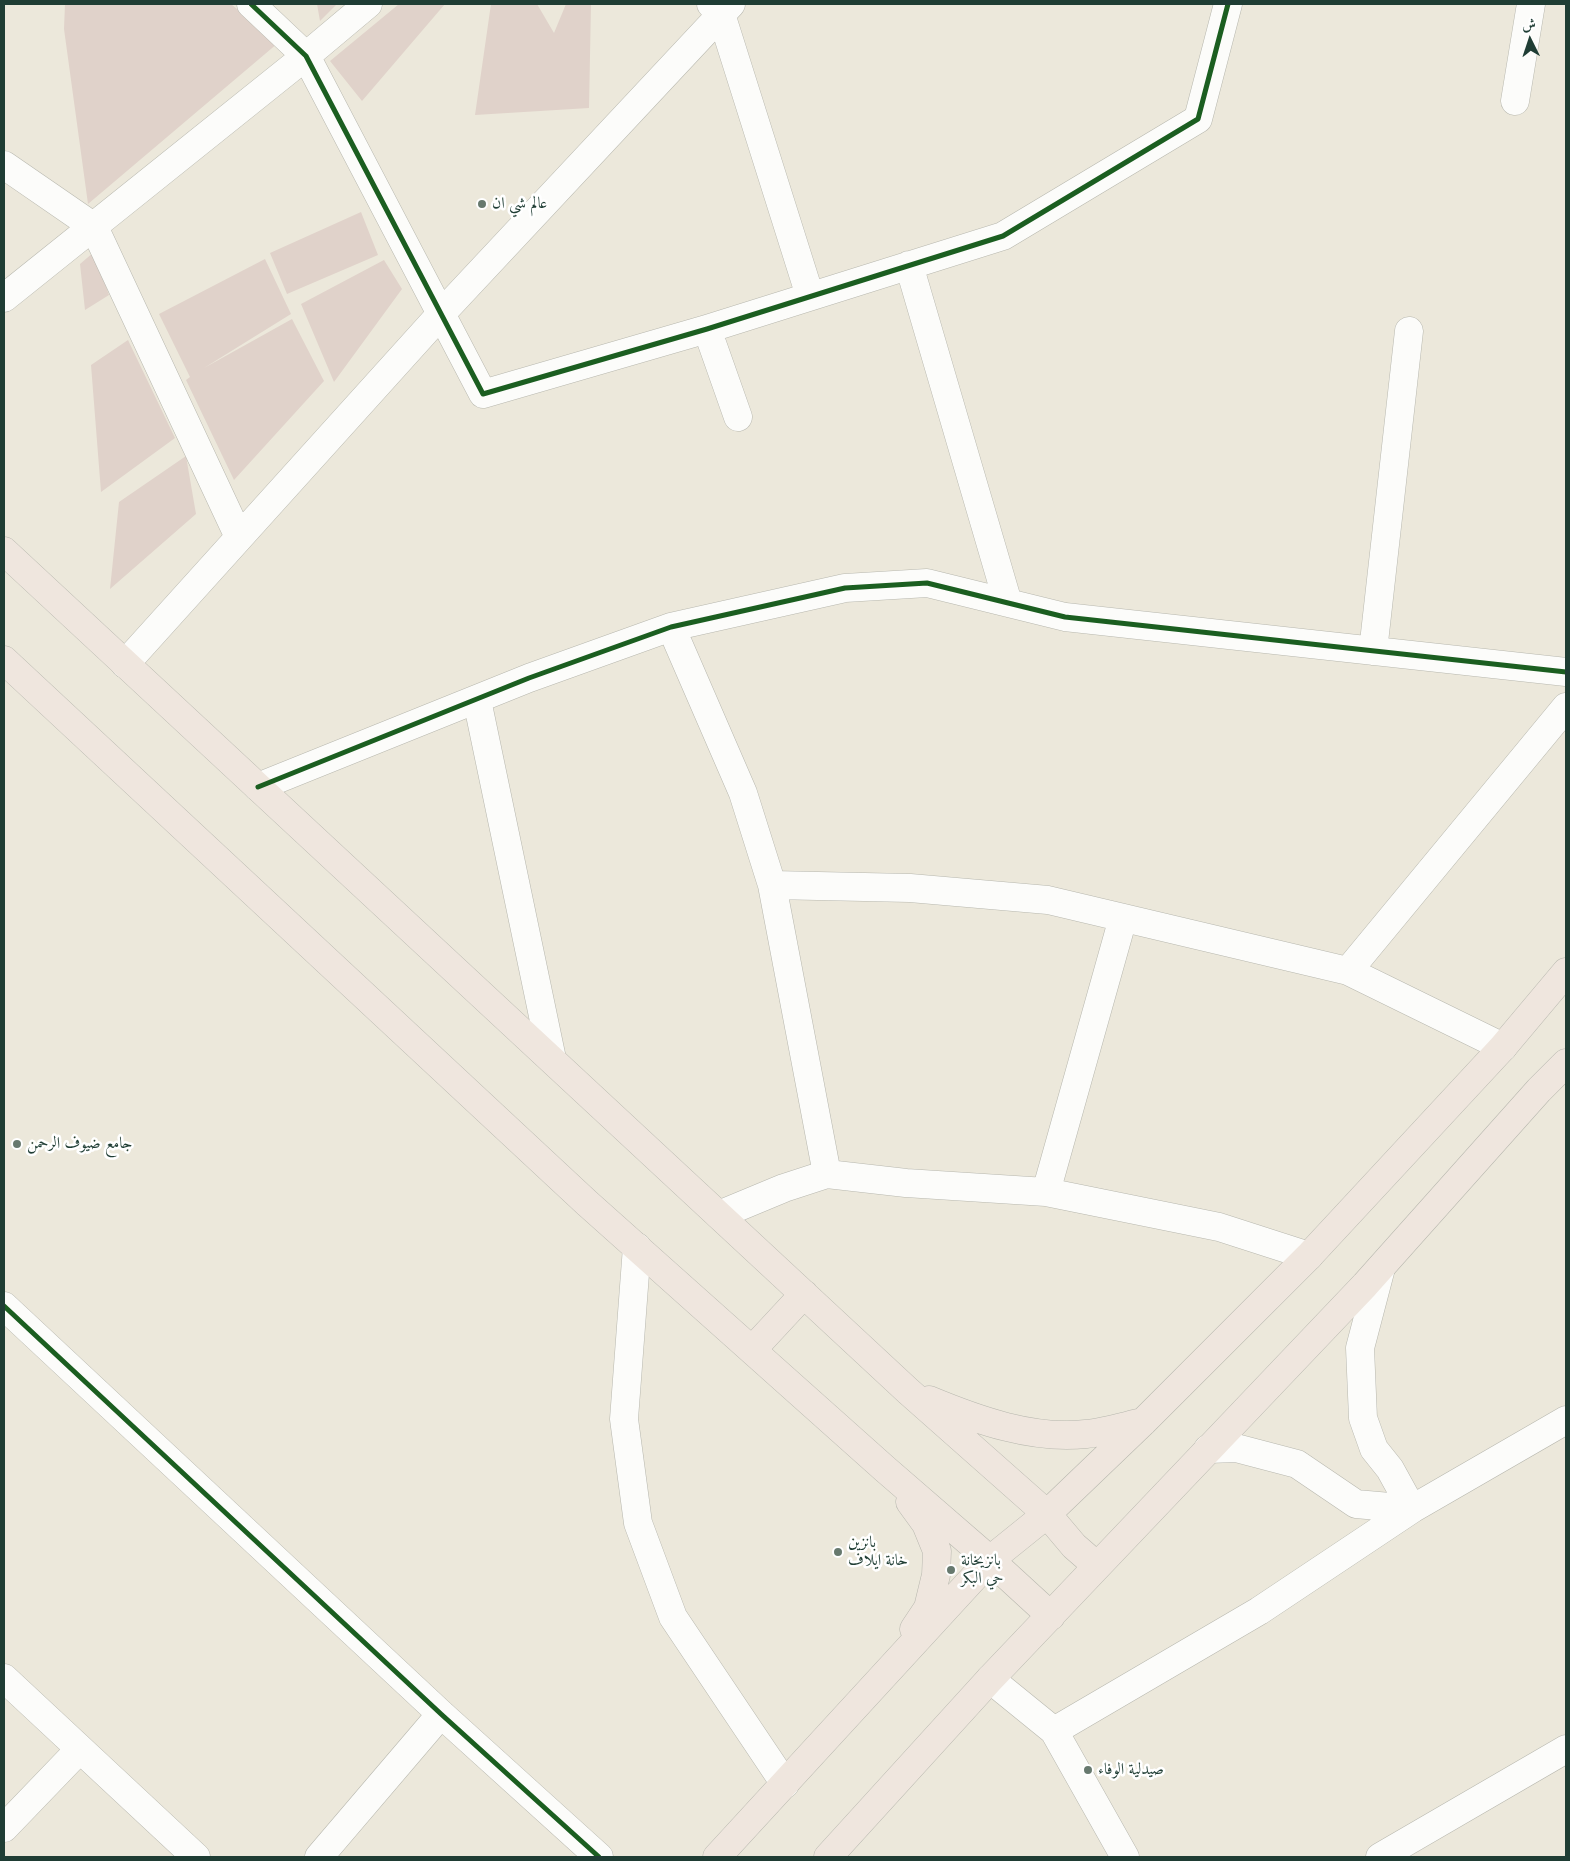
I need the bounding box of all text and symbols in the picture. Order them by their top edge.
north arrow [1505,15,1555,65]
text: ش [1521,15,1537,34]
place label: عالم شي ان [492,194,547,214]
marker: عالم شي ان [476,198,488,210]
place label: جامع ضيوف الرحمن [27,1134,133,1154]
marker: جامع ضيوف الرحمن [11,1138,23,1150]
place label: بانزين خانة ايلاف [848,1533,908,1571]
marker: بانزين خانة ايلاف [832,1546,844,1558]
place label: بانزيخانة حي البكر [961,1551,1004,1589]
marker: بانزيخانة حي البكر [945,1564,957,1576]
place label: صيدلية الوفاء [1098,1760,1164,1780]
marker: صيدلية الوفاء [1082,1764,1094,1776]

